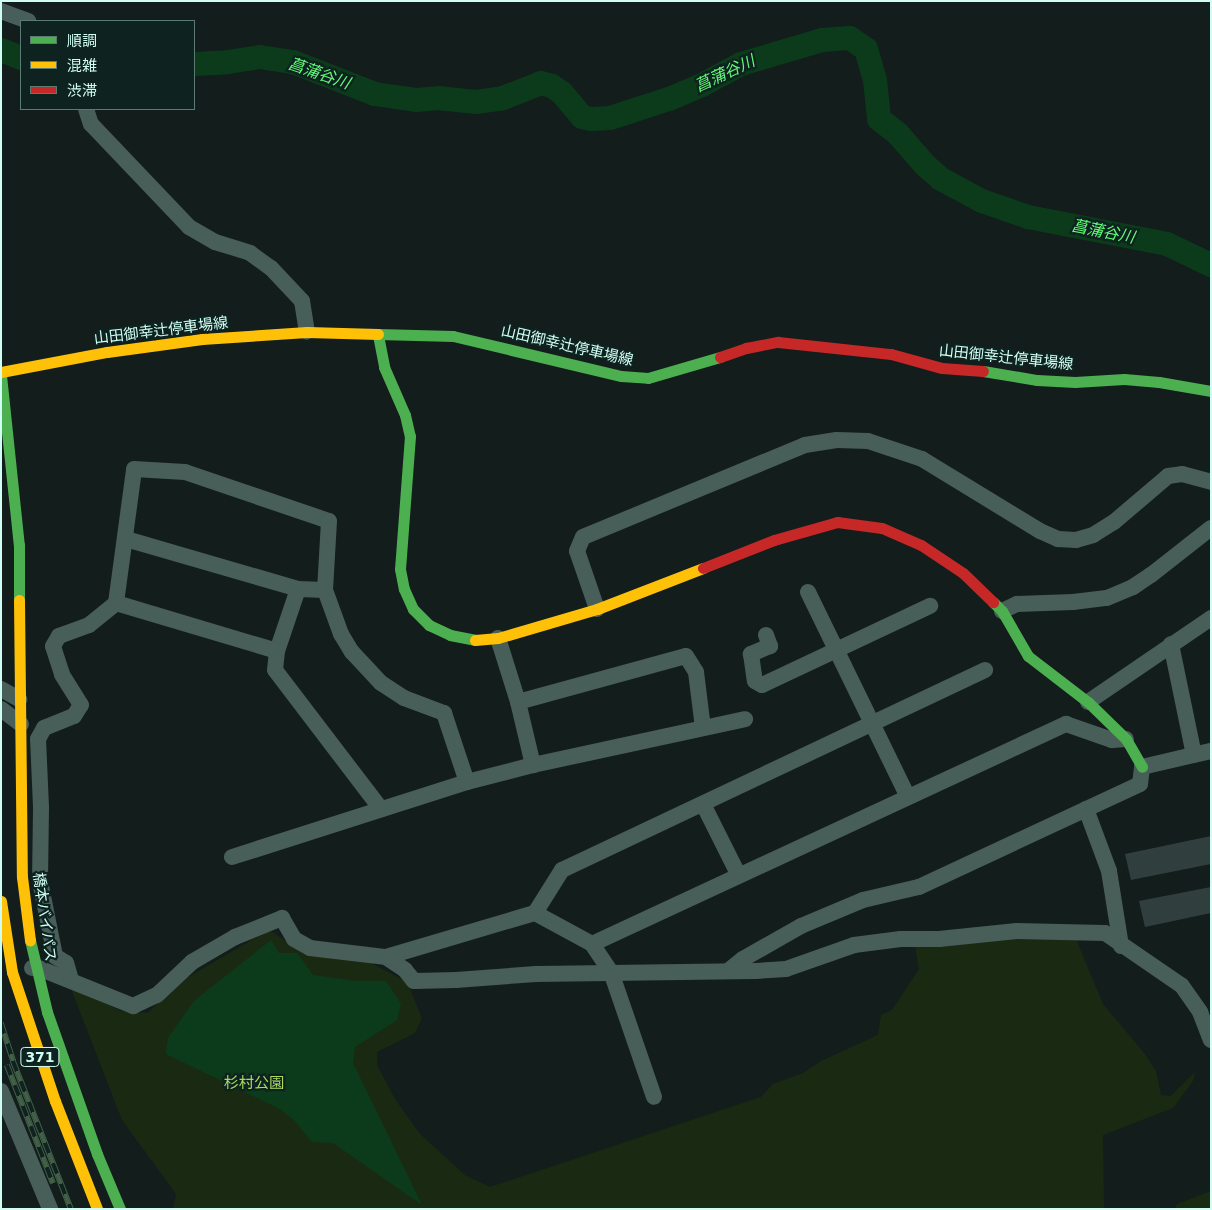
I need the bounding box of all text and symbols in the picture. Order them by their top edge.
legend [20,20,195,110]
text: 順調 [67,32,97,50]
water label: 菖蒲谷川 [692,52,758,96]
water label: 菖蒲谷川 [286,55,352,93]
text: 混雑 [67,57,97,75]
text: 渋滞 [67,82,97,100]
water label: 菖蒲谷川 [1070,216,1136,248]
street label: 山田御幸辻停車場線 [93,314,229,348]
street label: 山田御幸辻停車場線 [499,322,635,370]
street label: 山田御幸辻停車場線 [938,342,1074,374]
street label: 橋本バイパス [29,871,59,963]
road number: 371 [20,1046,60,1068]
park label: 杉村公園 [224,1075,284,1093]

